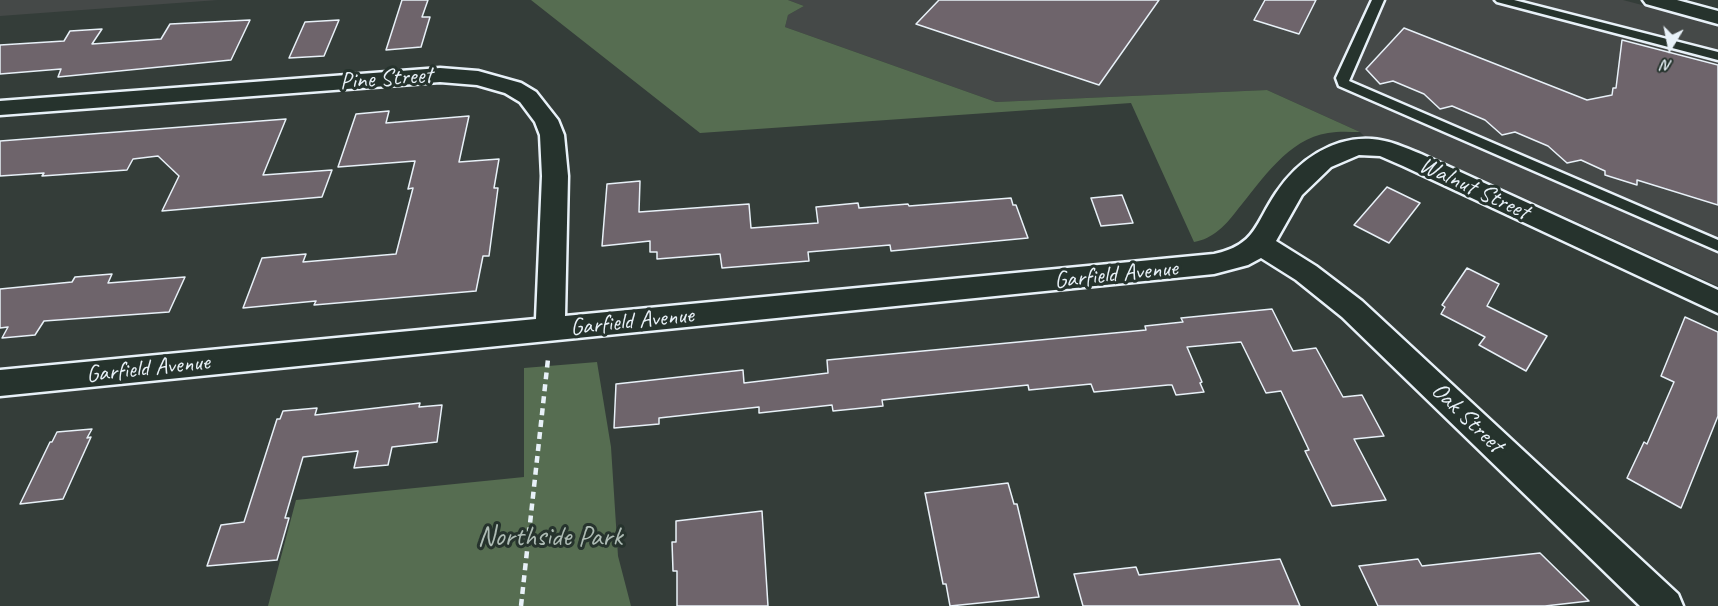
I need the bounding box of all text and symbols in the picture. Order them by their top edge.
north arrow [1640,18,1700,78]
text: N [1660,55,1673,76]
street label: Pine Street [339,61,433,97]
street label: Walnut Street [1415,151,1533,227]
street label: Garfield Avenue [1053,254,1179,296]
street label: Garfield Avenue [569,301,695,343]
street label: Garfield Avenue [85,348,211,390]
street label: Oak Street [1425,377,1509,459]
park label: Northside Park [478,521,622,555]

